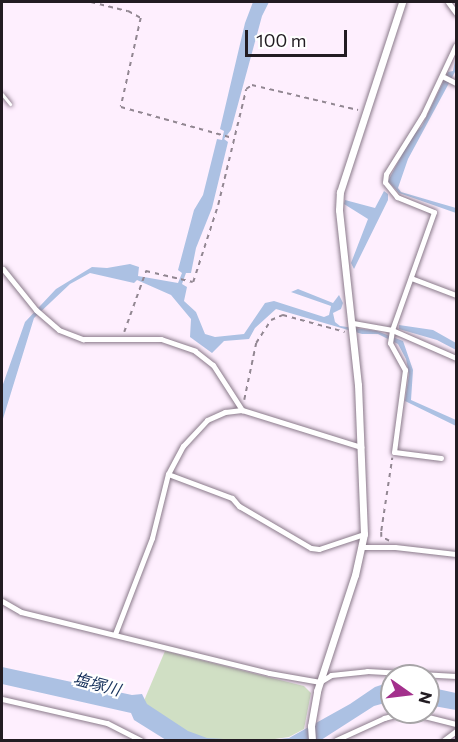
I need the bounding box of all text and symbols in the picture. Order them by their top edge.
scale bar [248,18,350,56]
text: 100 m [256,29,306,51]
north arrow [380,664,440,724]
water label: 塩塚川 [71,669,123,699]
text: N [415,690,437,706]

